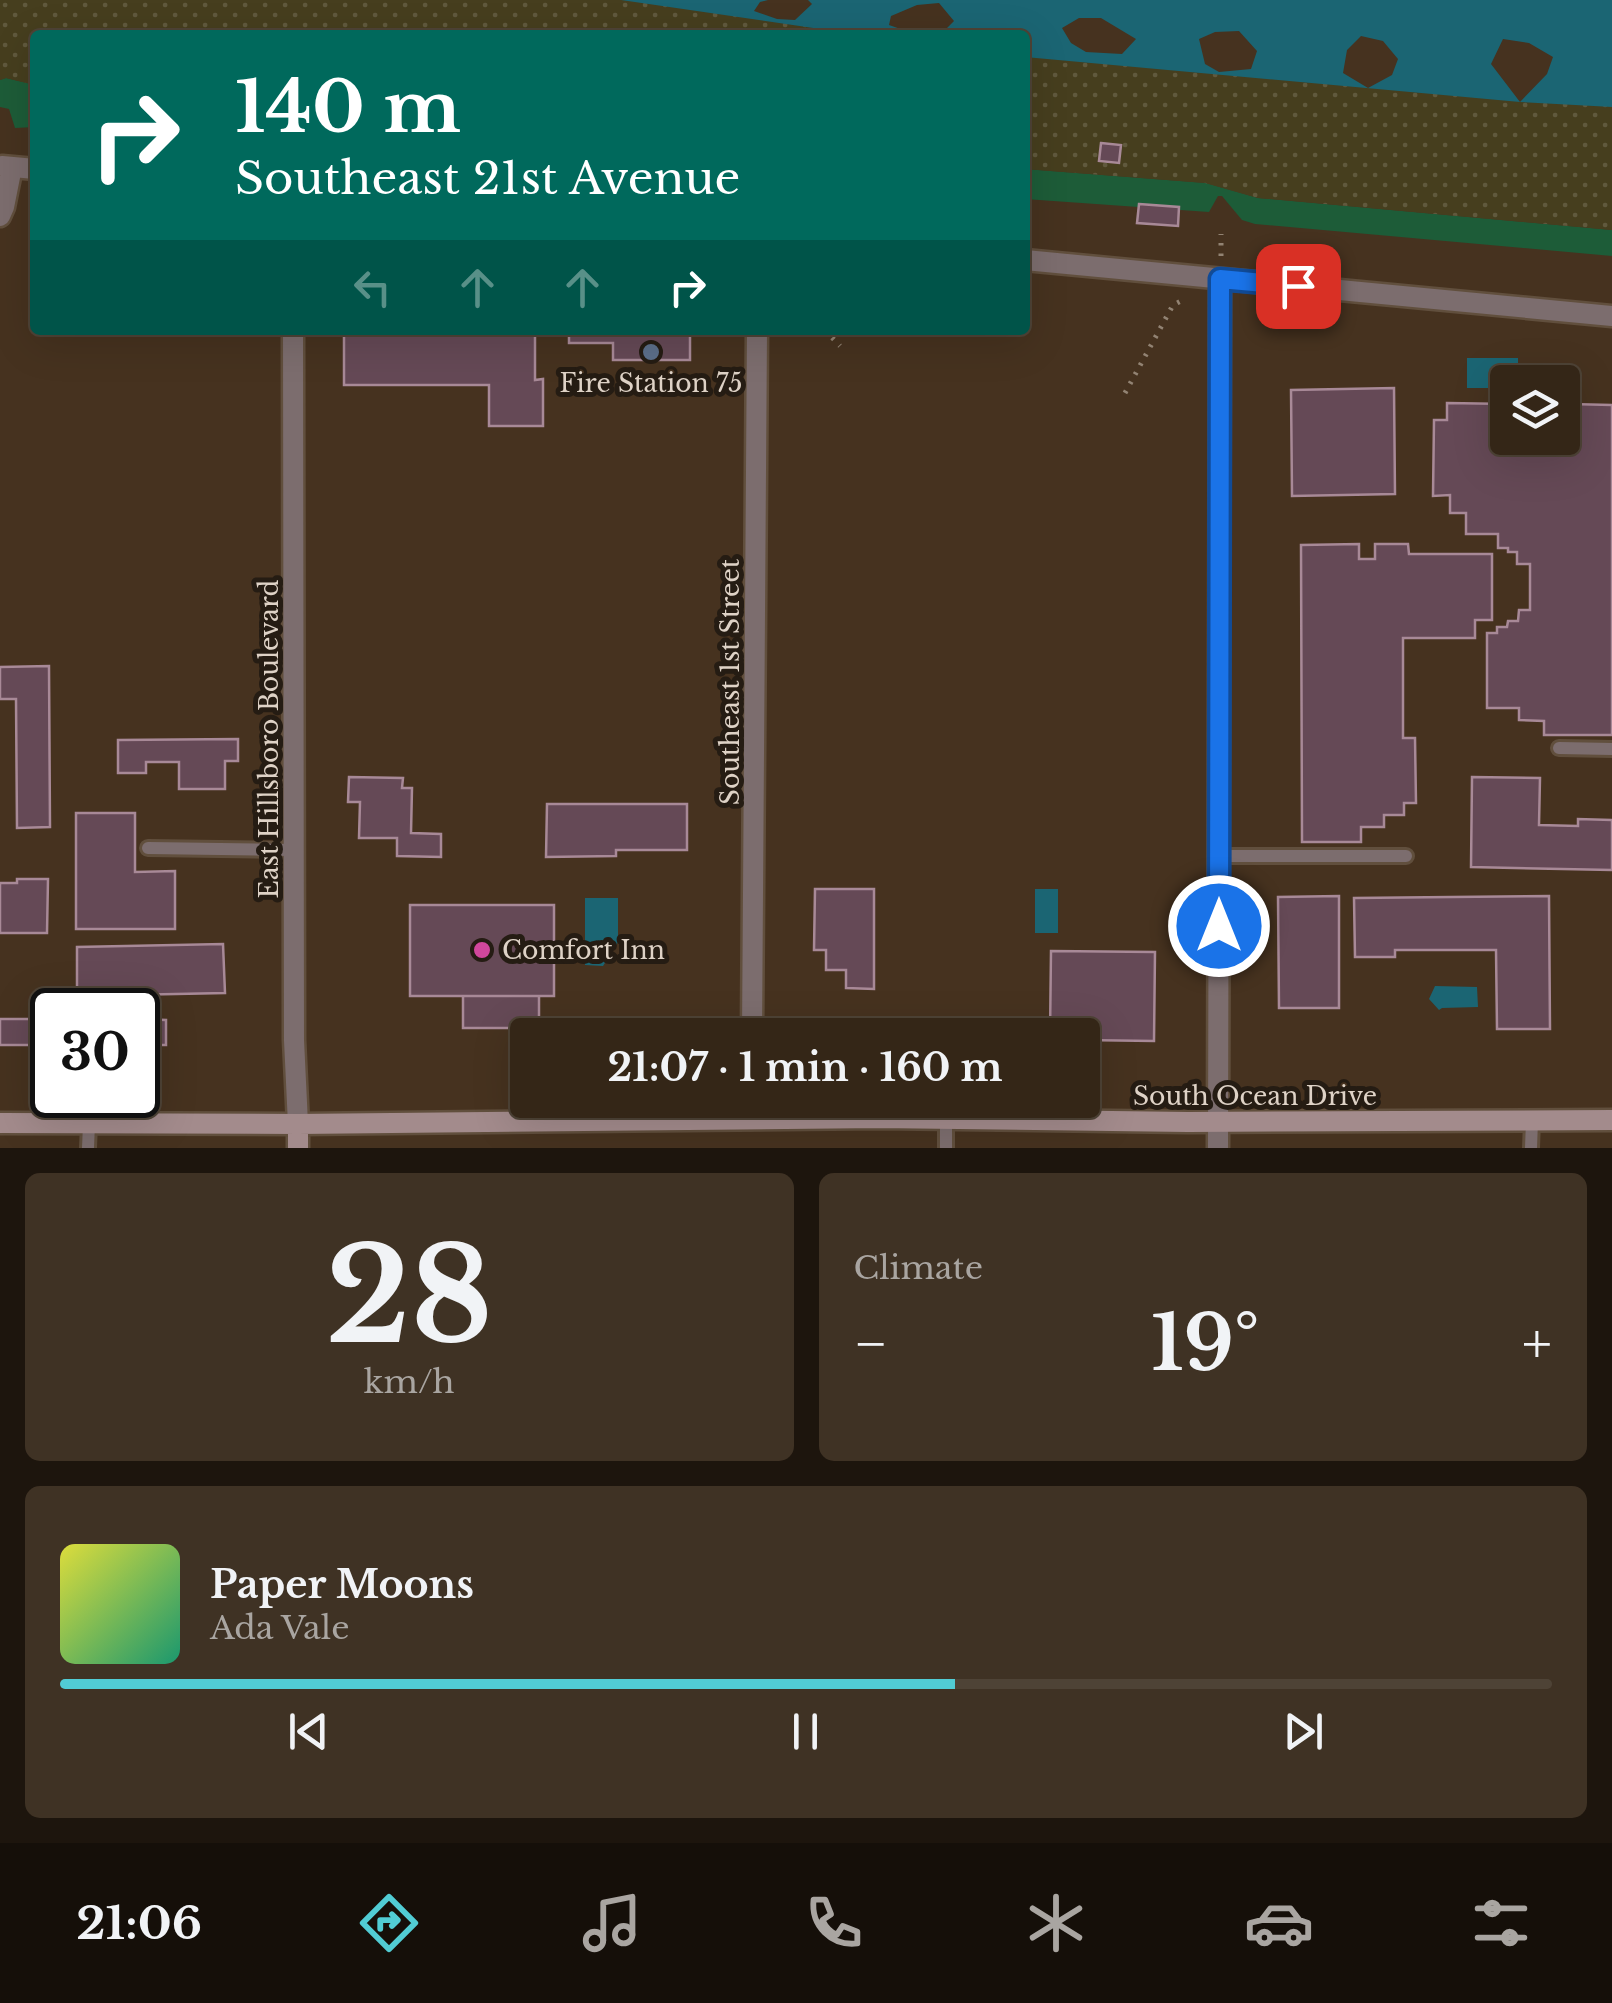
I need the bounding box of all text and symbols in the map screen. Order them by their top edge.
text: 140 m [235,64,461,151]
icon: right [70,70,200,200]
text: Southeast 21st Avenue [235,150,740,206]
pin [1256,244,1341,329]
icon: arrive [1271,259,1326,314]
icon: left [345,260,400,315]
icon: ahead [450,260,505,315]
icon: ahead [555,260,610,315]
icon: right [660,260,715,315]
marker: Fire Station 75 [640,341,662,363]
map controls [1490,365,1580,455]
button: layers [1490,365,1580,455]
place label: Fire Station 75 [560,368,742,399]
street label: Southeast 1st Street [715,558,746,805]
street label: East Hillsboro Boulevard [254,579,285,898]
position arrow [1167,874,1271,978]
place label: Comfort Inn [502,935,665,966]
marker: Comfort Inn [471,939,493,961]
speed limit sign: 30 [30,988,160,1118]
text: 21:07 · 1 min · 160 m [607,1044,1003,1091]
street label: South Ocean Drive [1133,1081,1377,1112]
text: 28 [326,1216,493,1377]
text: Climate [854,1248,983,1288]
text: 19° [1151,1297,1259,1390]
text: − [854,1310,888,1378]
text: + [1522,1310,1552,1378]
text: km/h [364,1362,455,1402]
text: Paper Moons [210,1561,474,1608]
text: Ada Vale [210,1608,350,1648]
icon: previous [281,1704,336,1759]
icon: pause [778,1704,833,1759]
icon: next [1276,1704,1331,1759]
icon: directions [354,1888,424,1958]
icon: music [577,1888,647,1958]
icon: phone [799,1888,869,1958]
icon: climate [1021,1888,1091,1958]
icon: car [1244,1888,1314,1958]
icon: filters [1466,1888,1536,1958]
text: 21:06 [76,1895,202,1951]

